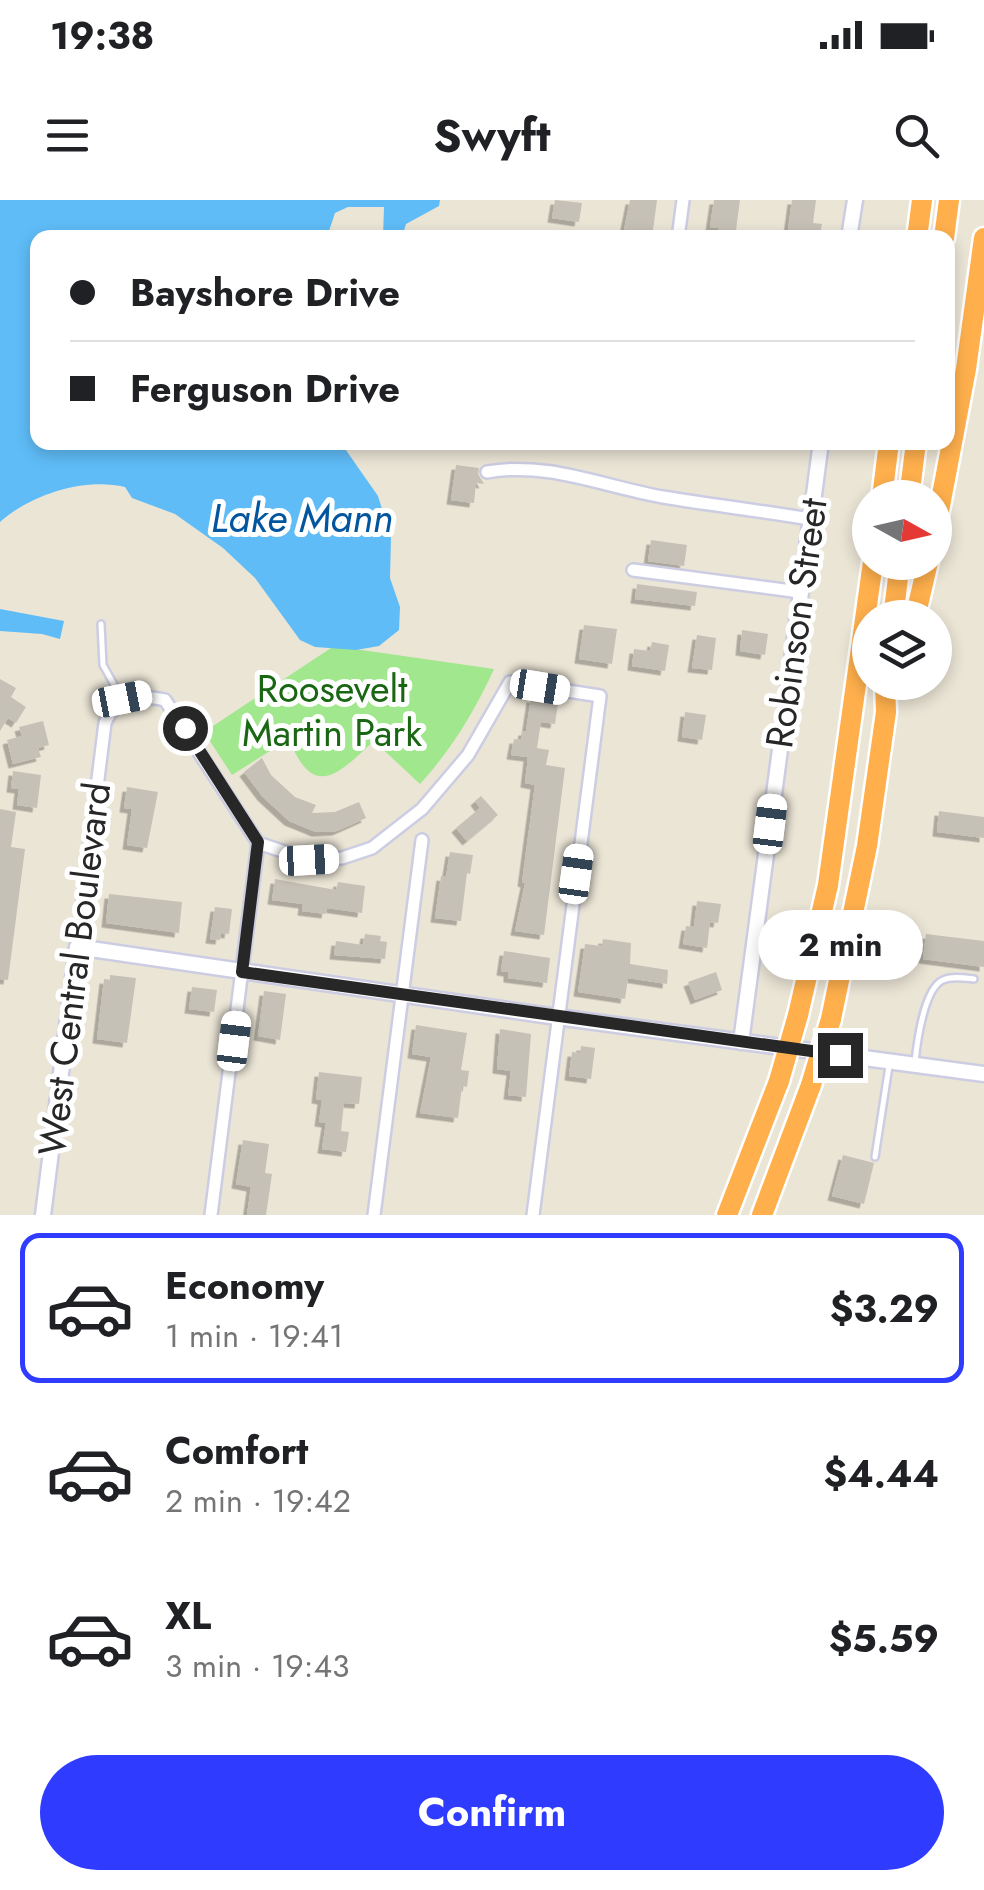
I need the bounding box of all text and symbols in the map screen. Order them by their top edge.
text: 19:38 [50,8,154,63]
text: Swyft [434,103,550,168]
icon: menu [40,108,95,163]
icon: search [889,108,944,163]
text: Bayshore Drive [130,265,400,320]
text: Ferguson Drive [130,361,400,416]
north arrow [852,480,952,580]
map controls [852,480,952,700]
water label: Lake Mann [211,489,393,547]
street label: Robinson Street [751,495,841,751]
button: layers [852,600,952,700]
park label: Roosevelt Martin Park [242,661,422,760]
car [508,667,572,707]
car [90,679,154,719]
route start [163,706,208,751]
street label: West Central Boulevard [24,779,124,1159]
car [751,792,789,856]
car [557,842,595,906]
car [278,843,340,877]
callout: 2 min [758,910,922,980]
text: 2 min [798,922,883,968]
car [215,1009,253,1073]
route end [818,1033,863,1078]
text: Economy [165,1258,324,1313]
icon: car [45,1263,135,1353]
text: $3.29 [830,1281,939,1336]
text: 1 min · 19:41 [165,1313,343,1359]
text: Comfort [165,1423,308,1478]
icon: car [45,1428,135,1518]
text: $4.44 [824,1446,939,1501]
text: 2 min · 19:42 [165,1478,351,1524]
text: XL [165,1588,211,1643]
icon: car [45,1593,135,1683]
text: $5.59 [829,1611,939,1666]
text: 3 min · 19:43 [165,1643,350,1689]
button: Confirm [40,1755,944,1870]

